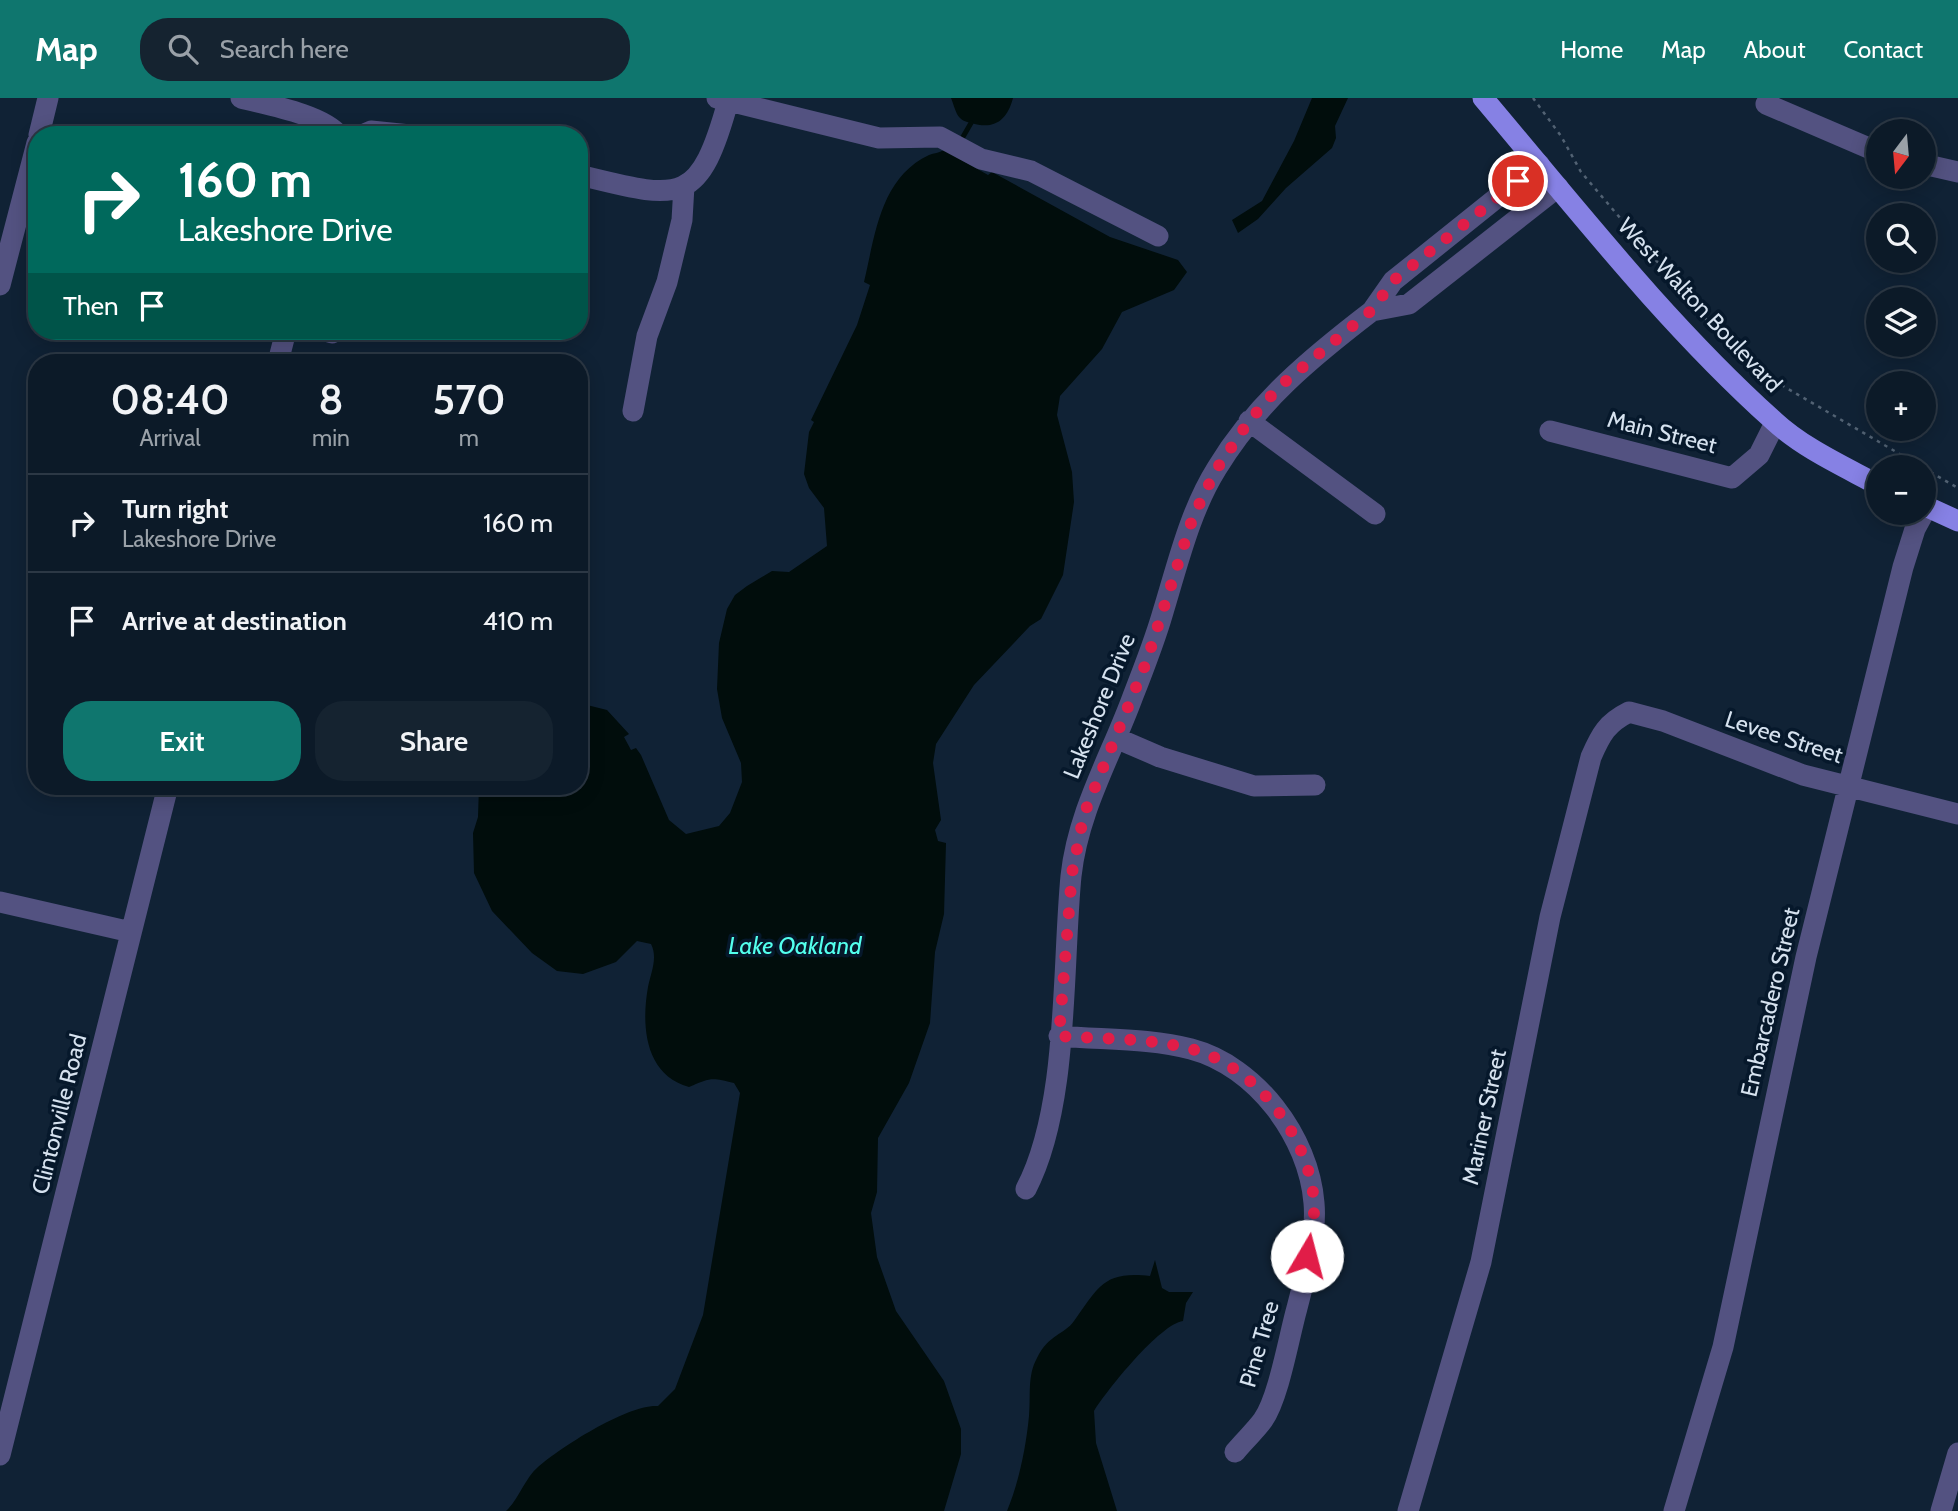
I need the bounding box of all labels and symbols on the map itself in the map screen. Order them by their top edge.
north arrow [1866,119,1936,189]
pin [1488,151,1548,211]
street label: West Walton Boulevard [1612,212,1788,398]
street label: Main Street [1604,405,1720,459]
street label: Lakeshore Drive [1057,629,1141,783]
street label: Levee Street [1722,705,1847,769]
street label: Embarcadero Street [1735,904,1805,1099]
water label: Lake Oakland [728,931,862,960]
street label: Clintonville Road [26,1031,92,1197]
street label: Mariner Street [1456,1046,1512,1187]
position arrow [1270,1219,1344,1293]
street label: Pine Tree [1233,1297,1285,1390]

